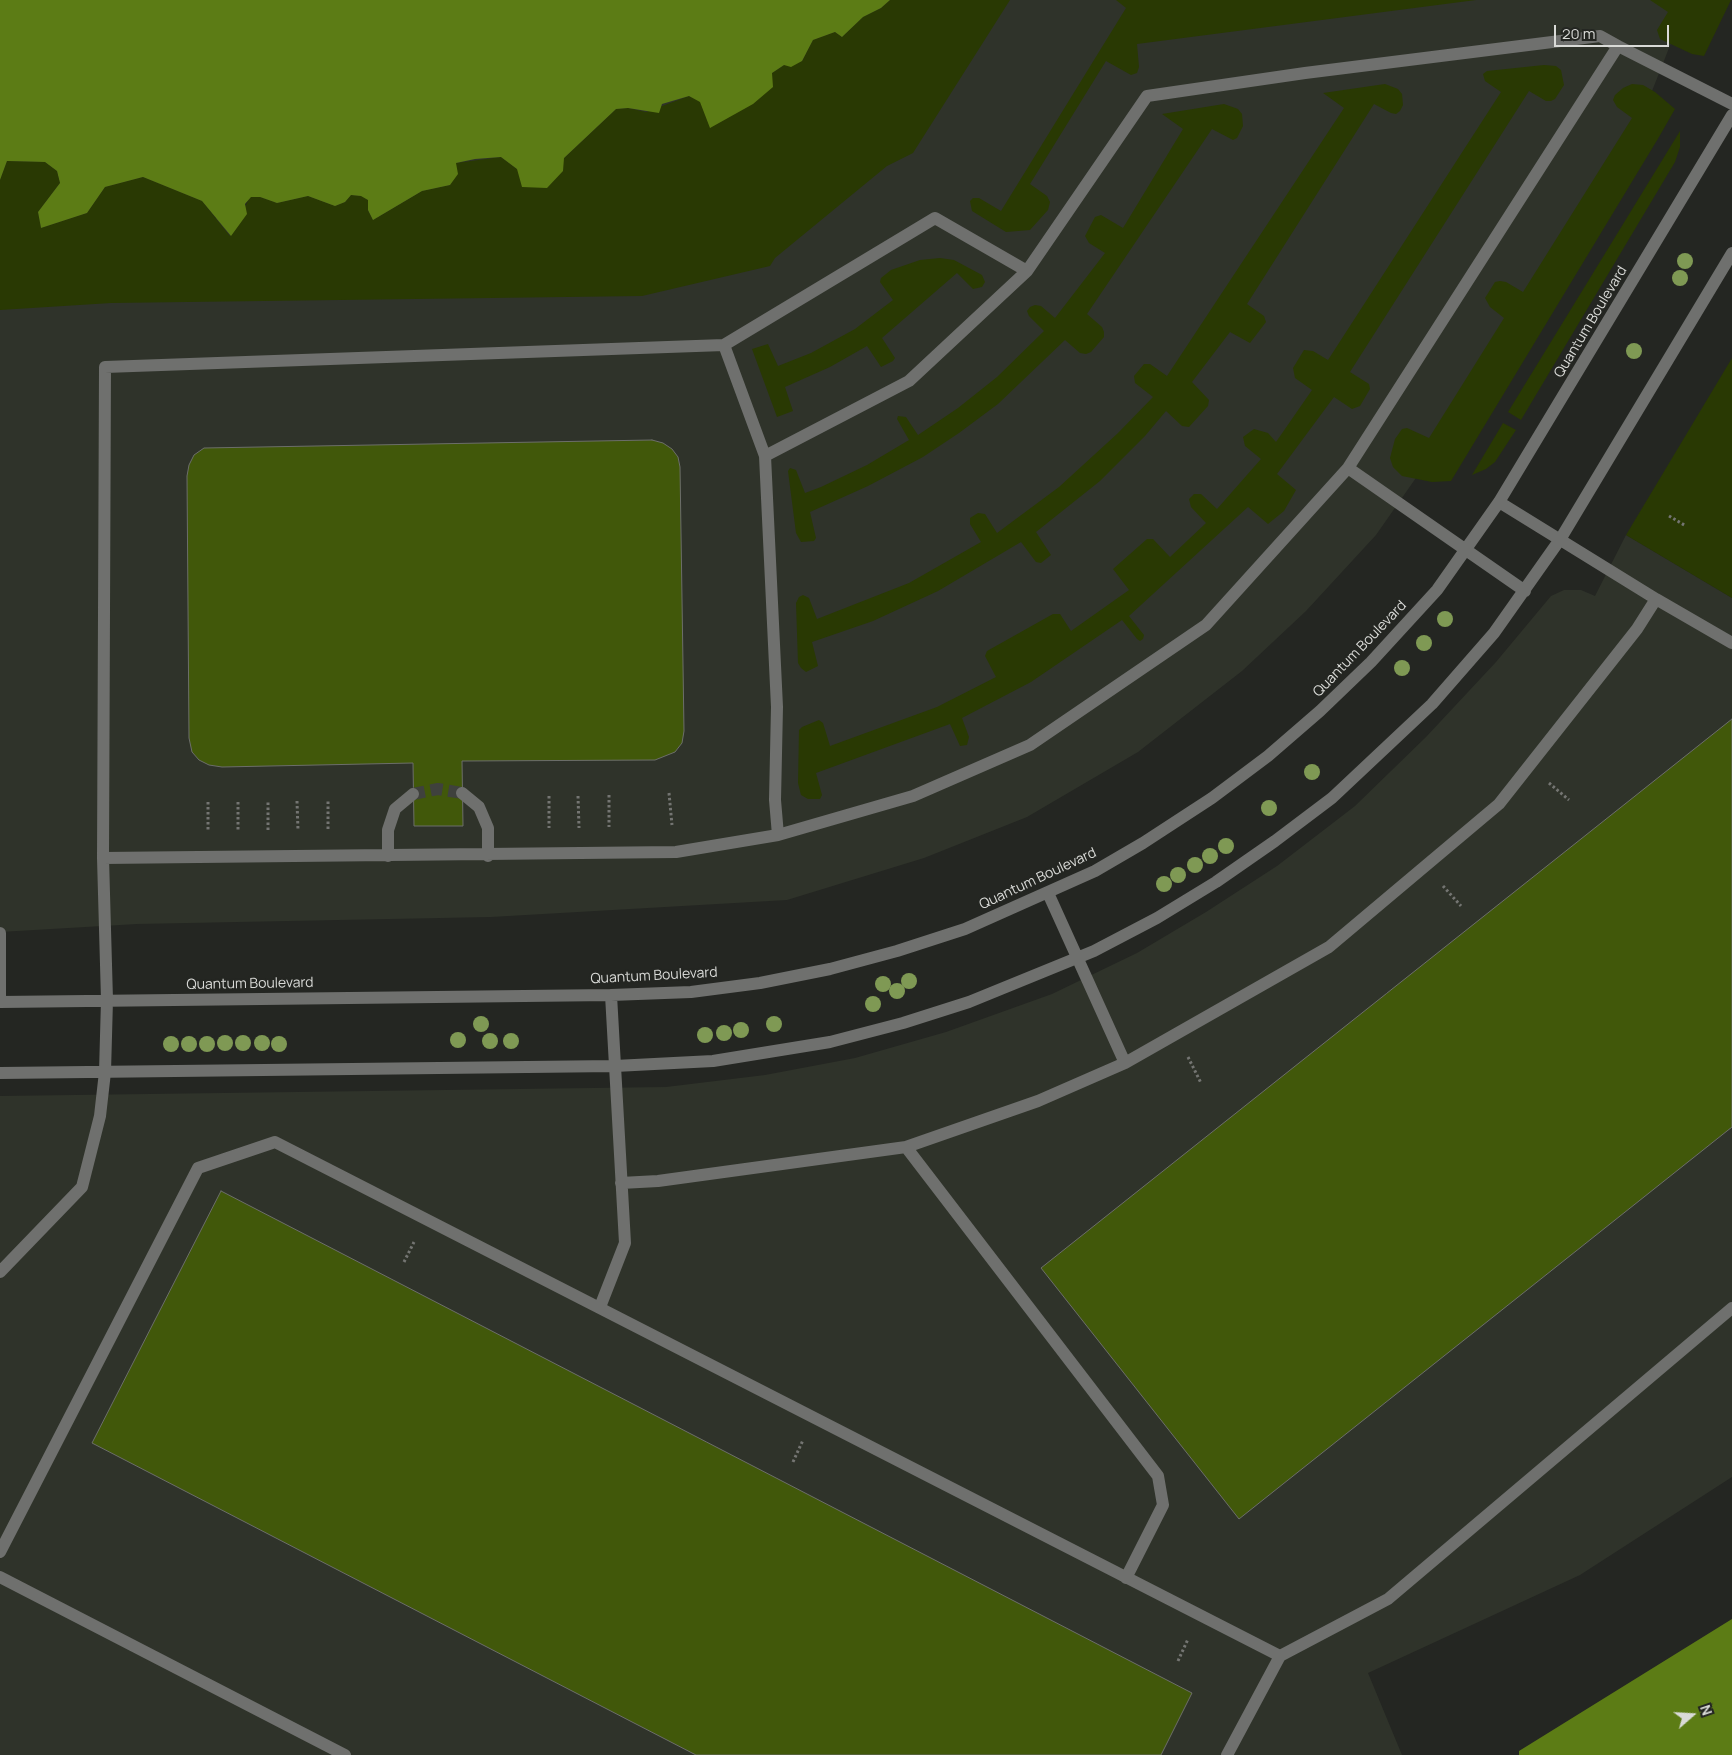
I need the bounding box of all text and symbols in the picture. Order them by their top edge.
scale bar [1557,15,1672,47]
text: 20 m [1562,23,1595,44]
street label: Quantum Boulevard [1551,263,1631,381]
street label: Quantum Boulevard [1310,597,1410,701]
street label: Quantum Boulevard [977,845,1099,913]
street label: Quantum Boulevard [590,964,718,988]
street label: Quantum Boulevard [186,974,314,994]
north arrow [1667,1690,1717,1740]
text: N [1696,1702,1717,1718]

